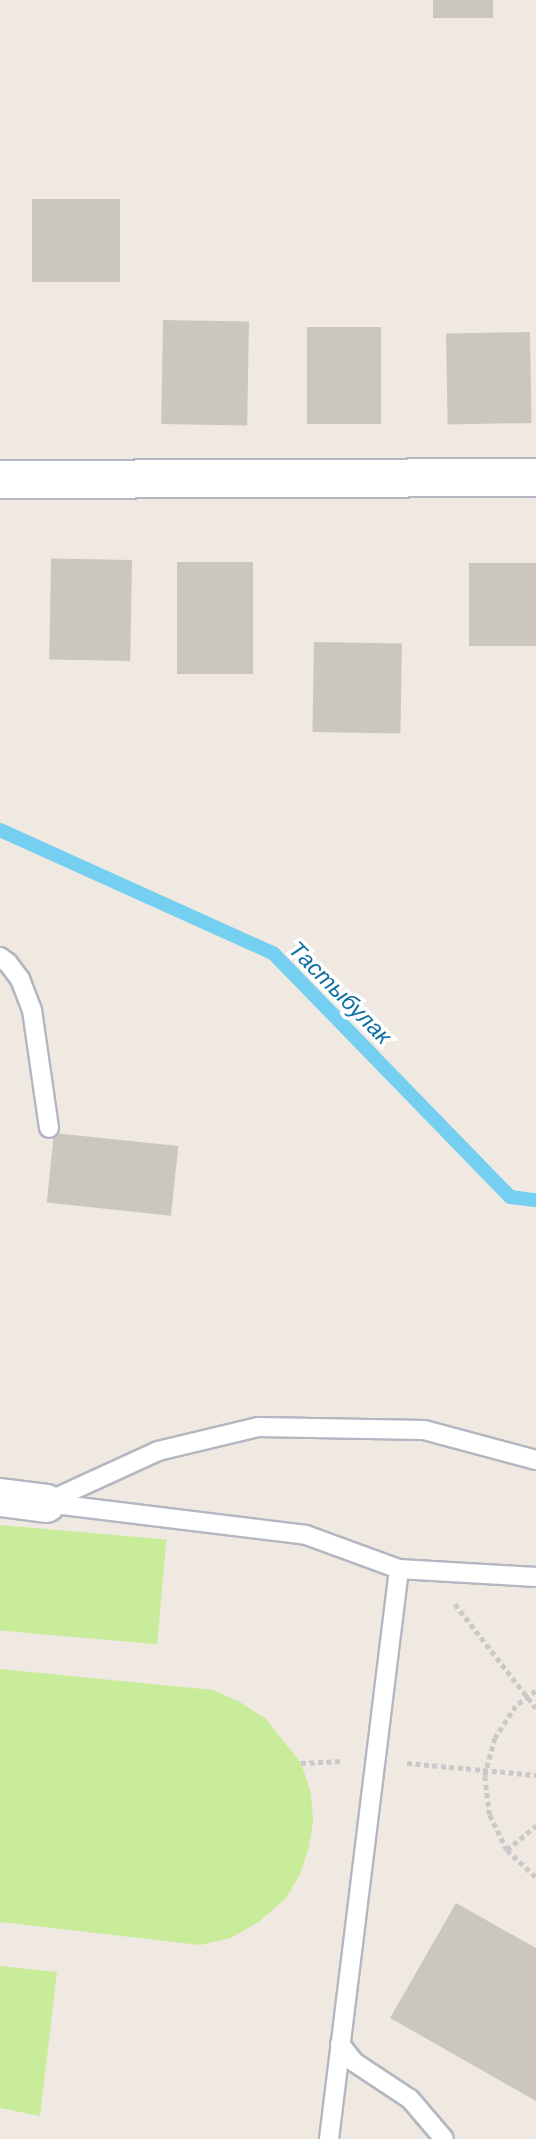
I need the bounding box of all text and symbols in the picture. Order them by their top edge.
water label: Тастыбулак [284,935,398,1049]

